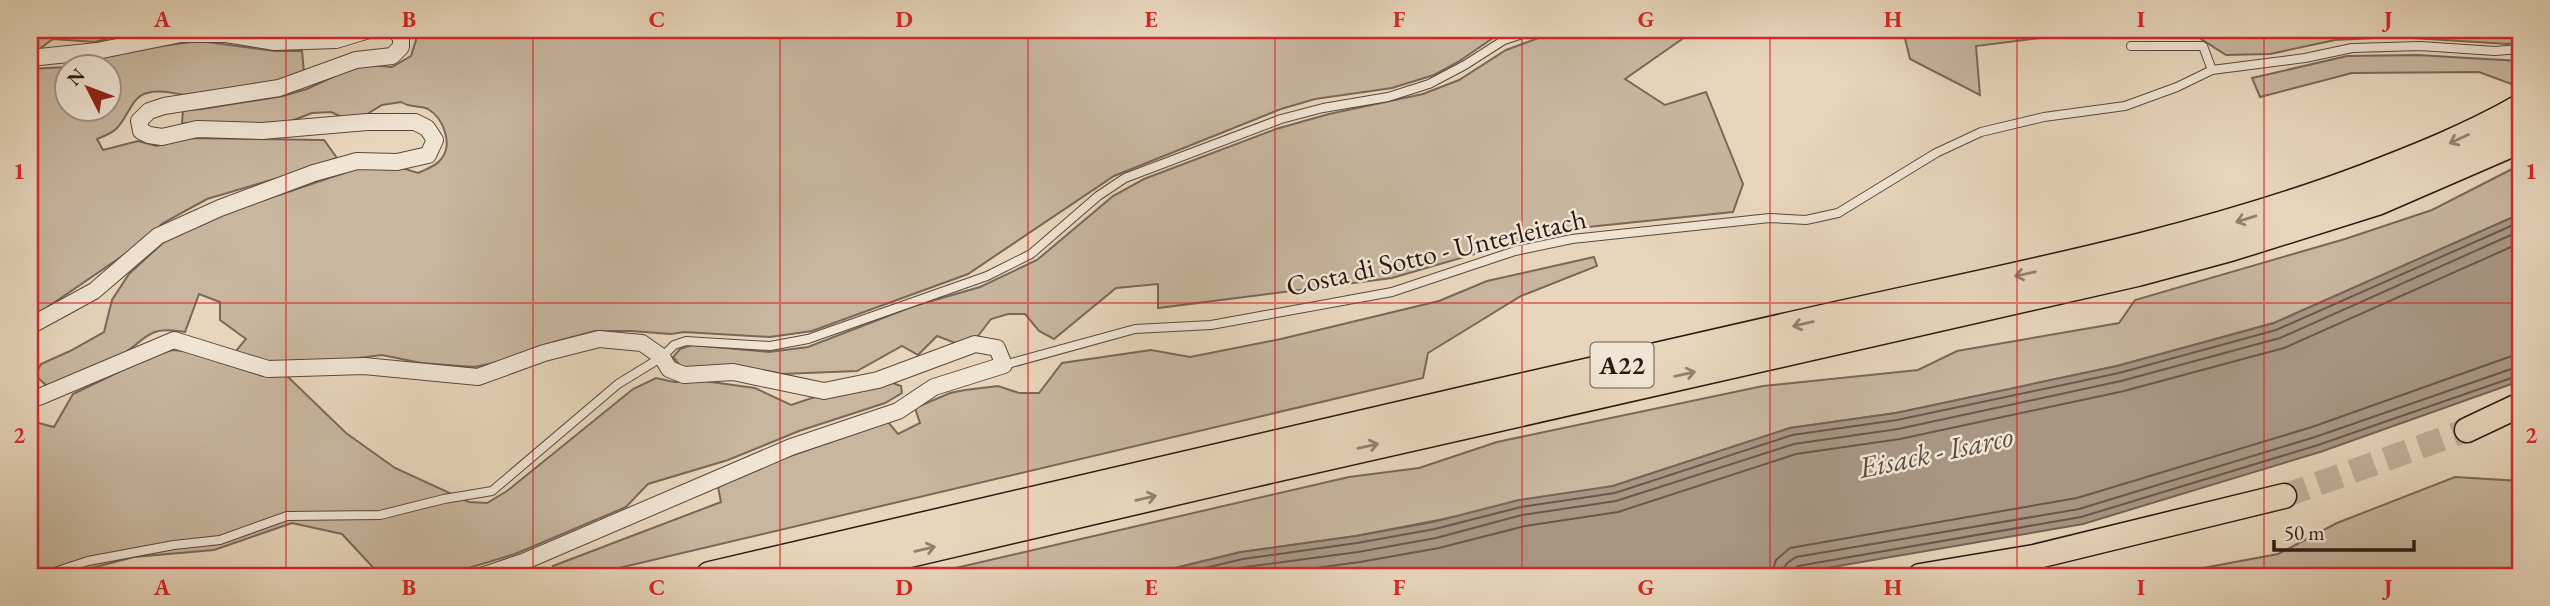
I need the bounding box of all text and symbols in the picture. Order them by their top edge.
text: A [153,4,171,34]
text: B [402,4,416,34]
text: C [649,4,665,34]
text: D [895,4,913,34]
text: E [1144,4,1158,34]
text: F [1393,4,1406,34]
text: G [1638,4,1654,34]
text: H [1884,4,1902,34]
text: I [2137,4,2145,34]
text: J [2382,4,2393,34]
north arrow [52,52,122,122]
text: N [61,62,91,91]
one-way arrow [2449,133,2470,147]
text: 1 [13,156,25,186]
text: 1 [2525,156,2537,186]
street label: Costa di Sotto - Unterleitach [1282,200,1590,304]
one-way arrow [2235,213,2257,226]
one-way arrow [2014,268,2037,281]
one-way arrow [1793,318,1815,331]
road number: A22 [1590,342,1654,388]
one-way arrow [1673,367,1696,380]
water label: Eisack - Isarco [1854,416,2017,487]
text: 2 [13,420,25,450]
text: 2 [2525,420,2537,450]
one-way arrow [1356,439,1379,453]
one-way arrow [1134,490,1157,504]
scale bar [2274,508,2414,552]
text: 50 m [2284,519,2325,546]
one-way arrow [913,542,936,556]
text: A [153,572,171,602]
text: B [402,572,416,602]
text: C [649,572,665,602]
text: D [895,572,913,602]
text: E [1144,572,1158,602]
text: F [1393,572,1406,602]
text: G [1638,572,1654,602]
text: H [1884,572,1902,602]
text: I [2137,572,2145,602]
text: J [2382,572,2393,602]

